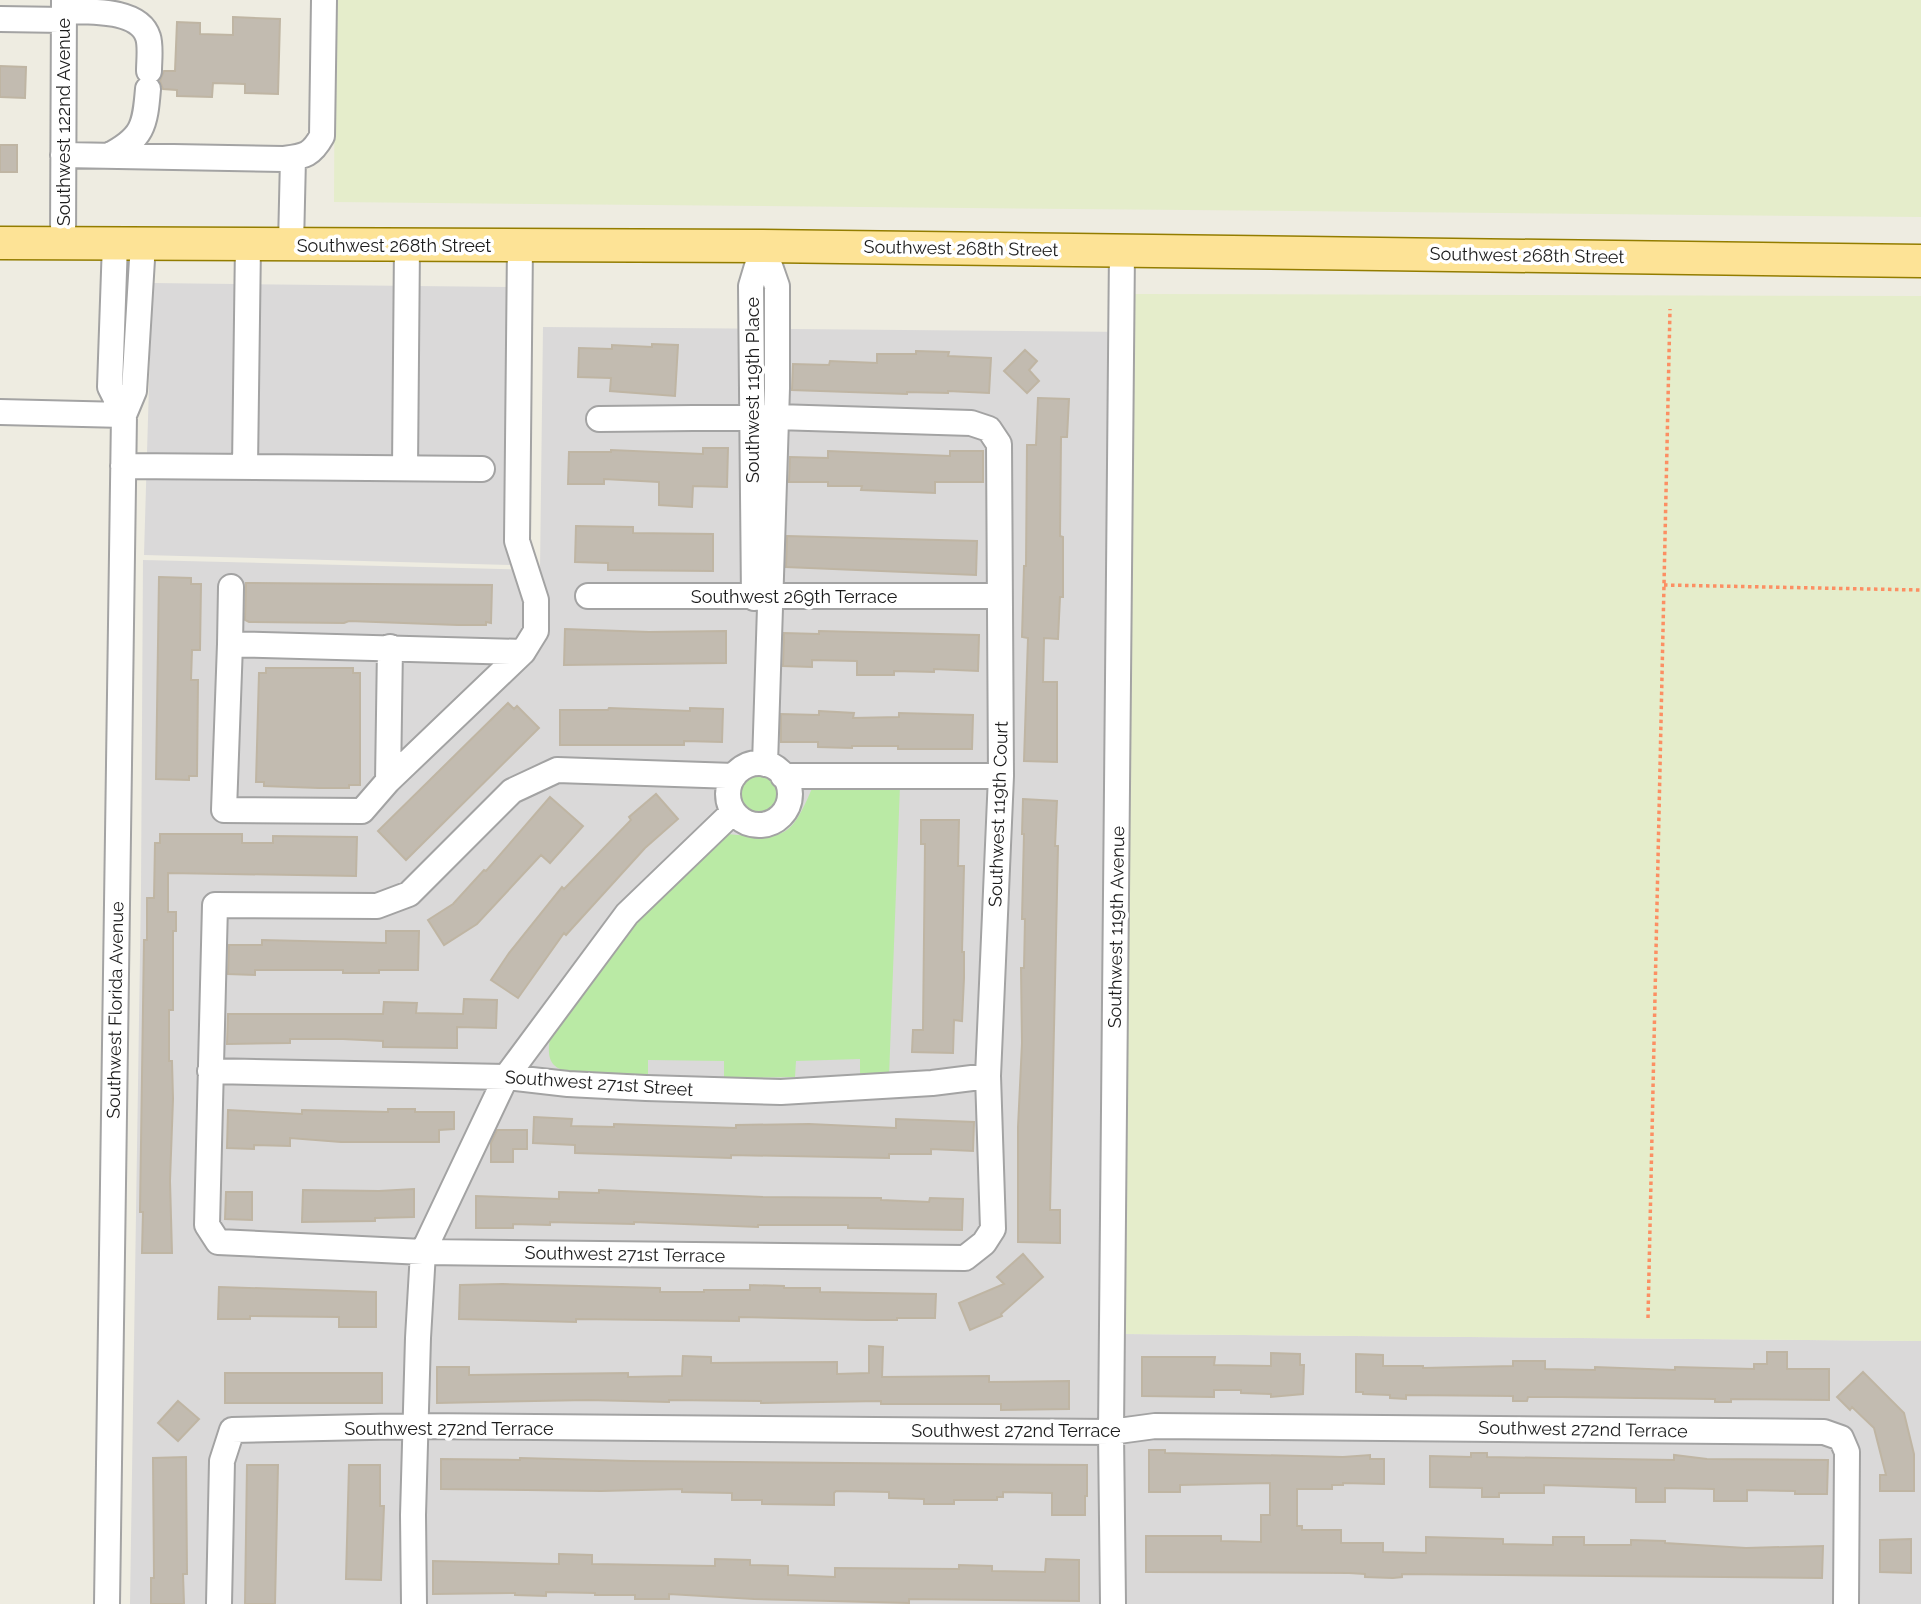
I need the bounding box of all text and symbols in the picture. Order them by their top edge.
street label: Southwest 122nd Avenue [53,17,74,226]
street label: Southwest 268th Street [297,235,491,256]
street label: Southwest 268th Street [863,236,1059,260]
street label: Southwest 268th Street [1429,243,1625,267]
street label: Southwest 119th Place [742,296,763,483]
street label: Southwest 269th Terrace [691,586,898,607]
street label: Southwest 119th Court [984,721,1012,907]
street label: Southwest 119th Avenue [1104,825,1128,1028]
street label: Southwest Florida Avenue [103,901,127,1119]
street label: Southwest 271st Street [504,1066,694,1100]
street label: Southwest 271st Terrace [525,1242,726,1266]
street label: Southwest 272nd Terrace [1478,1417,1688,1441]
street label: Southwest 272nd Terrace [344,1418,554,1439]
street label: Southwest 272nd Terrace [911,1420,1121,1441]

